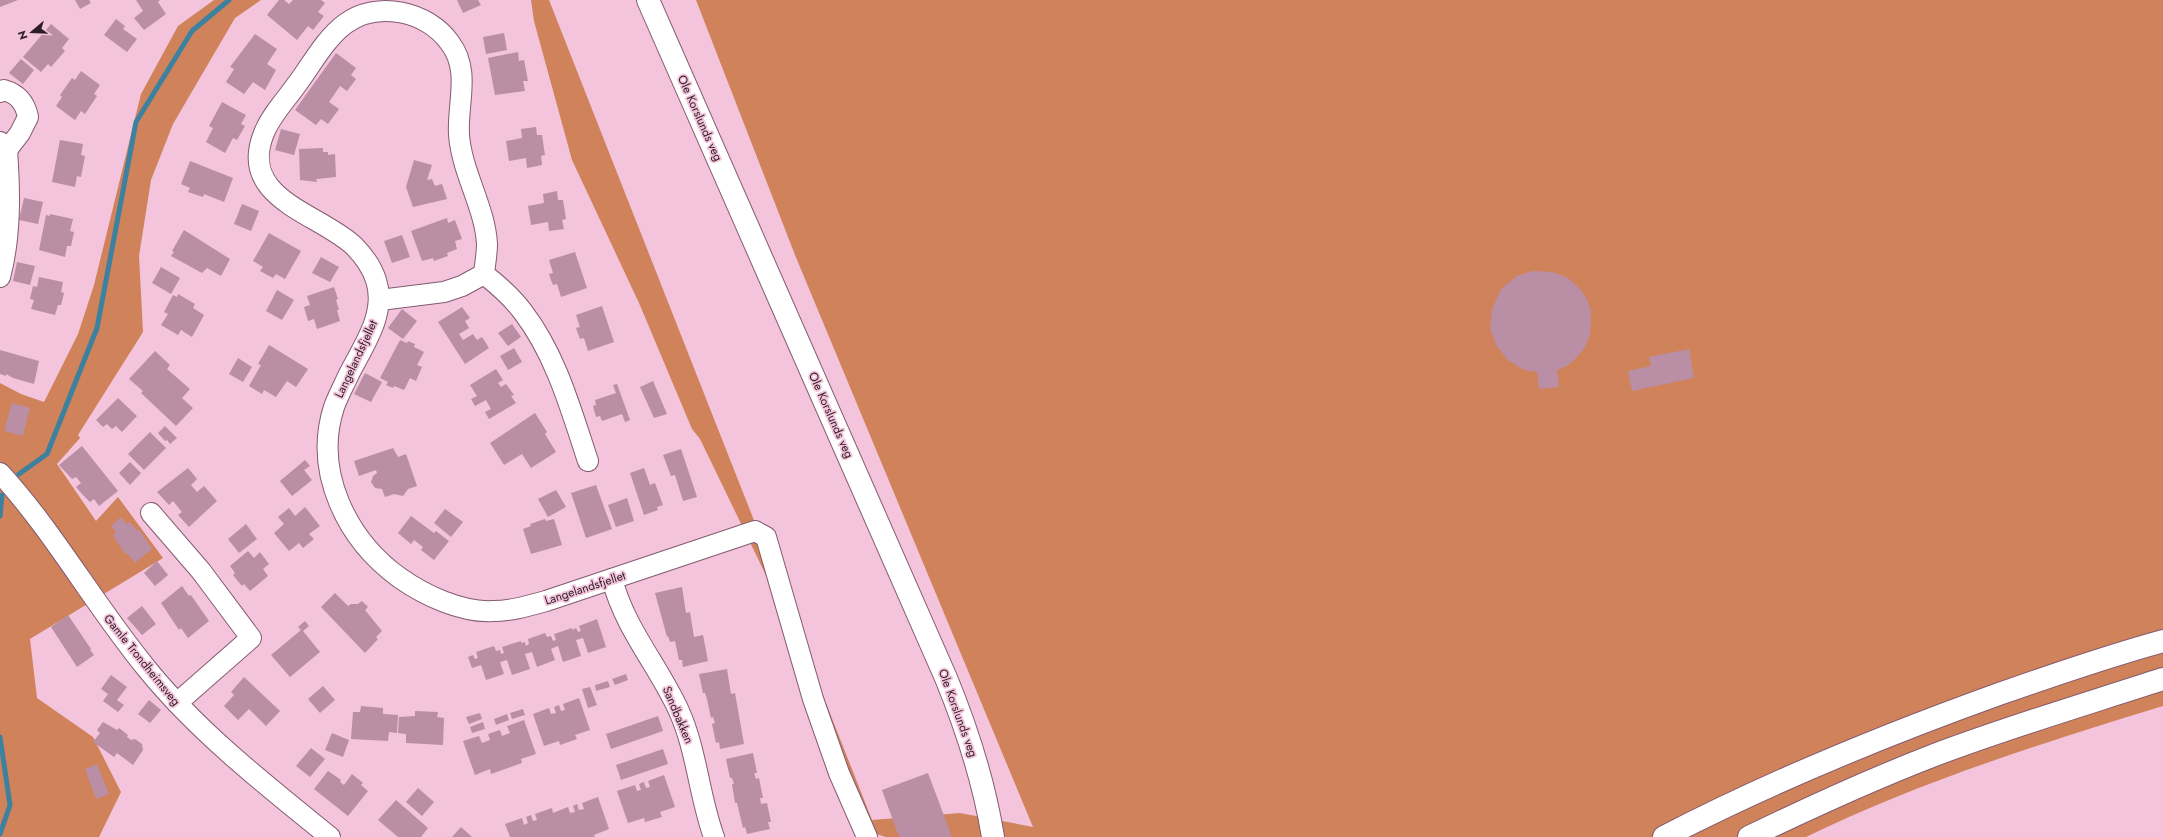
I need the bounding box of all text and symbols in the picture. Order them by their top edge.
north arrow [12,12,52,52]
text: N [14,29,32,42]
street label: Ole Korslunds veg [673,72,727,164]
street label: Langelandsfjellet [330,317,382,401]
street label: Ole Korslunds veg [804,369,858,461]
street label: Langelandsfjellet [542,566,628,610]
street label: Gamle Trondheimsveg [99,610,185,710]
street label: Ole Korslunds veg [934,666,982,760]
street label: Sandbakken [658,683,698,747]

